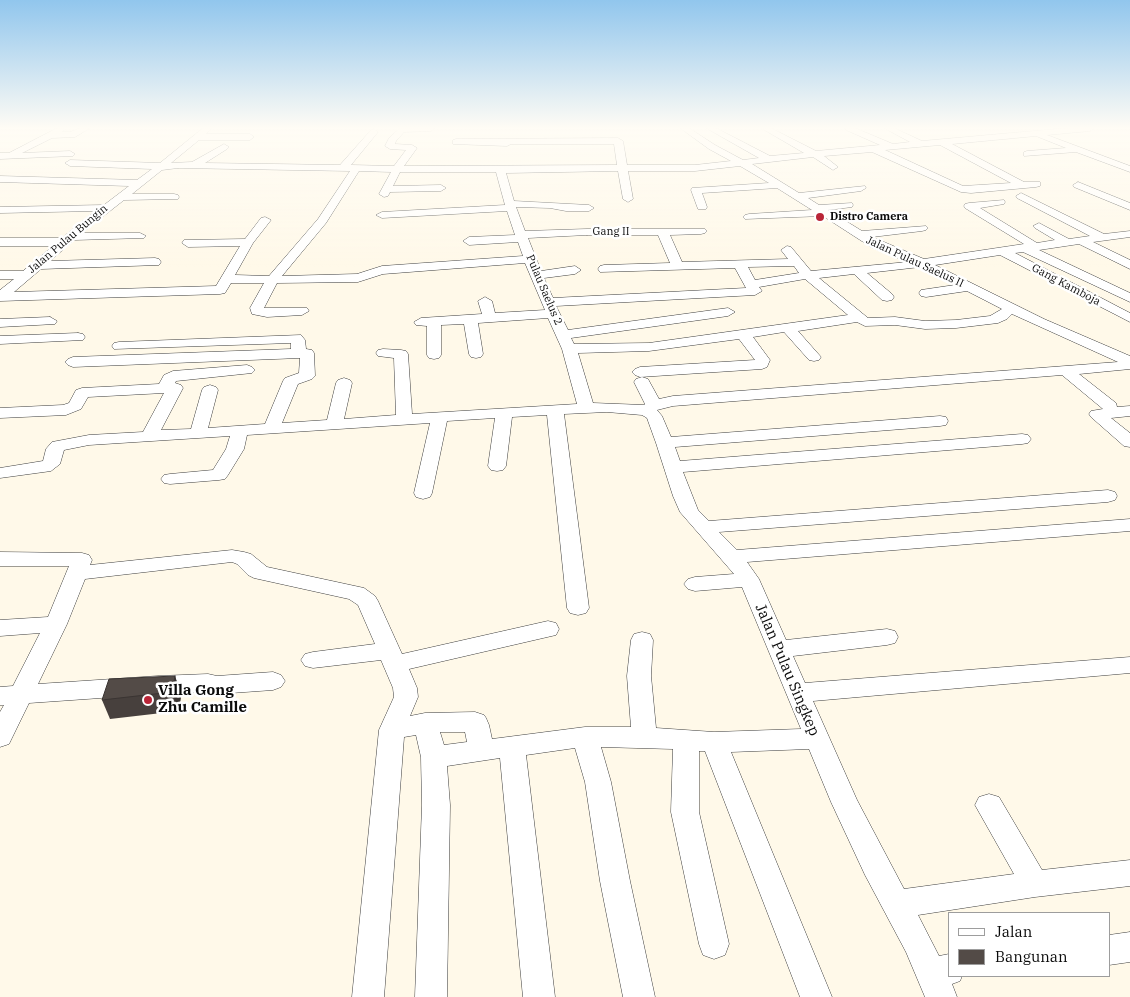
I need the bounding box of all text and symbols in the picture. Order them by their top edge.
street label: Jalan Pulau Bungin [26,202,110,276]
place label: Distro Camera [830,210,908,224]
marker: Distro Camera [814,211,826,223]
street label: Gang II [592,225,630,239]
street label: Jalan Pulau Saelus II [864,234,966,290]
street label: Pulau Saelus 2 [523,253,565,327]
street label: Gang Kamboja [1029,261,1103,309]
street label: Jalan Pulau Singkep [751,601,823,739]
place label: Villa Gong Zhu Camille [158,682,247,717]
marker: Villa Gong Zhu Camille [142,694,154,706]
legend [948,912,1110,977]
text: Jalan [995,922,1032,941]
text: Bangunan [995,947,1068,966]

